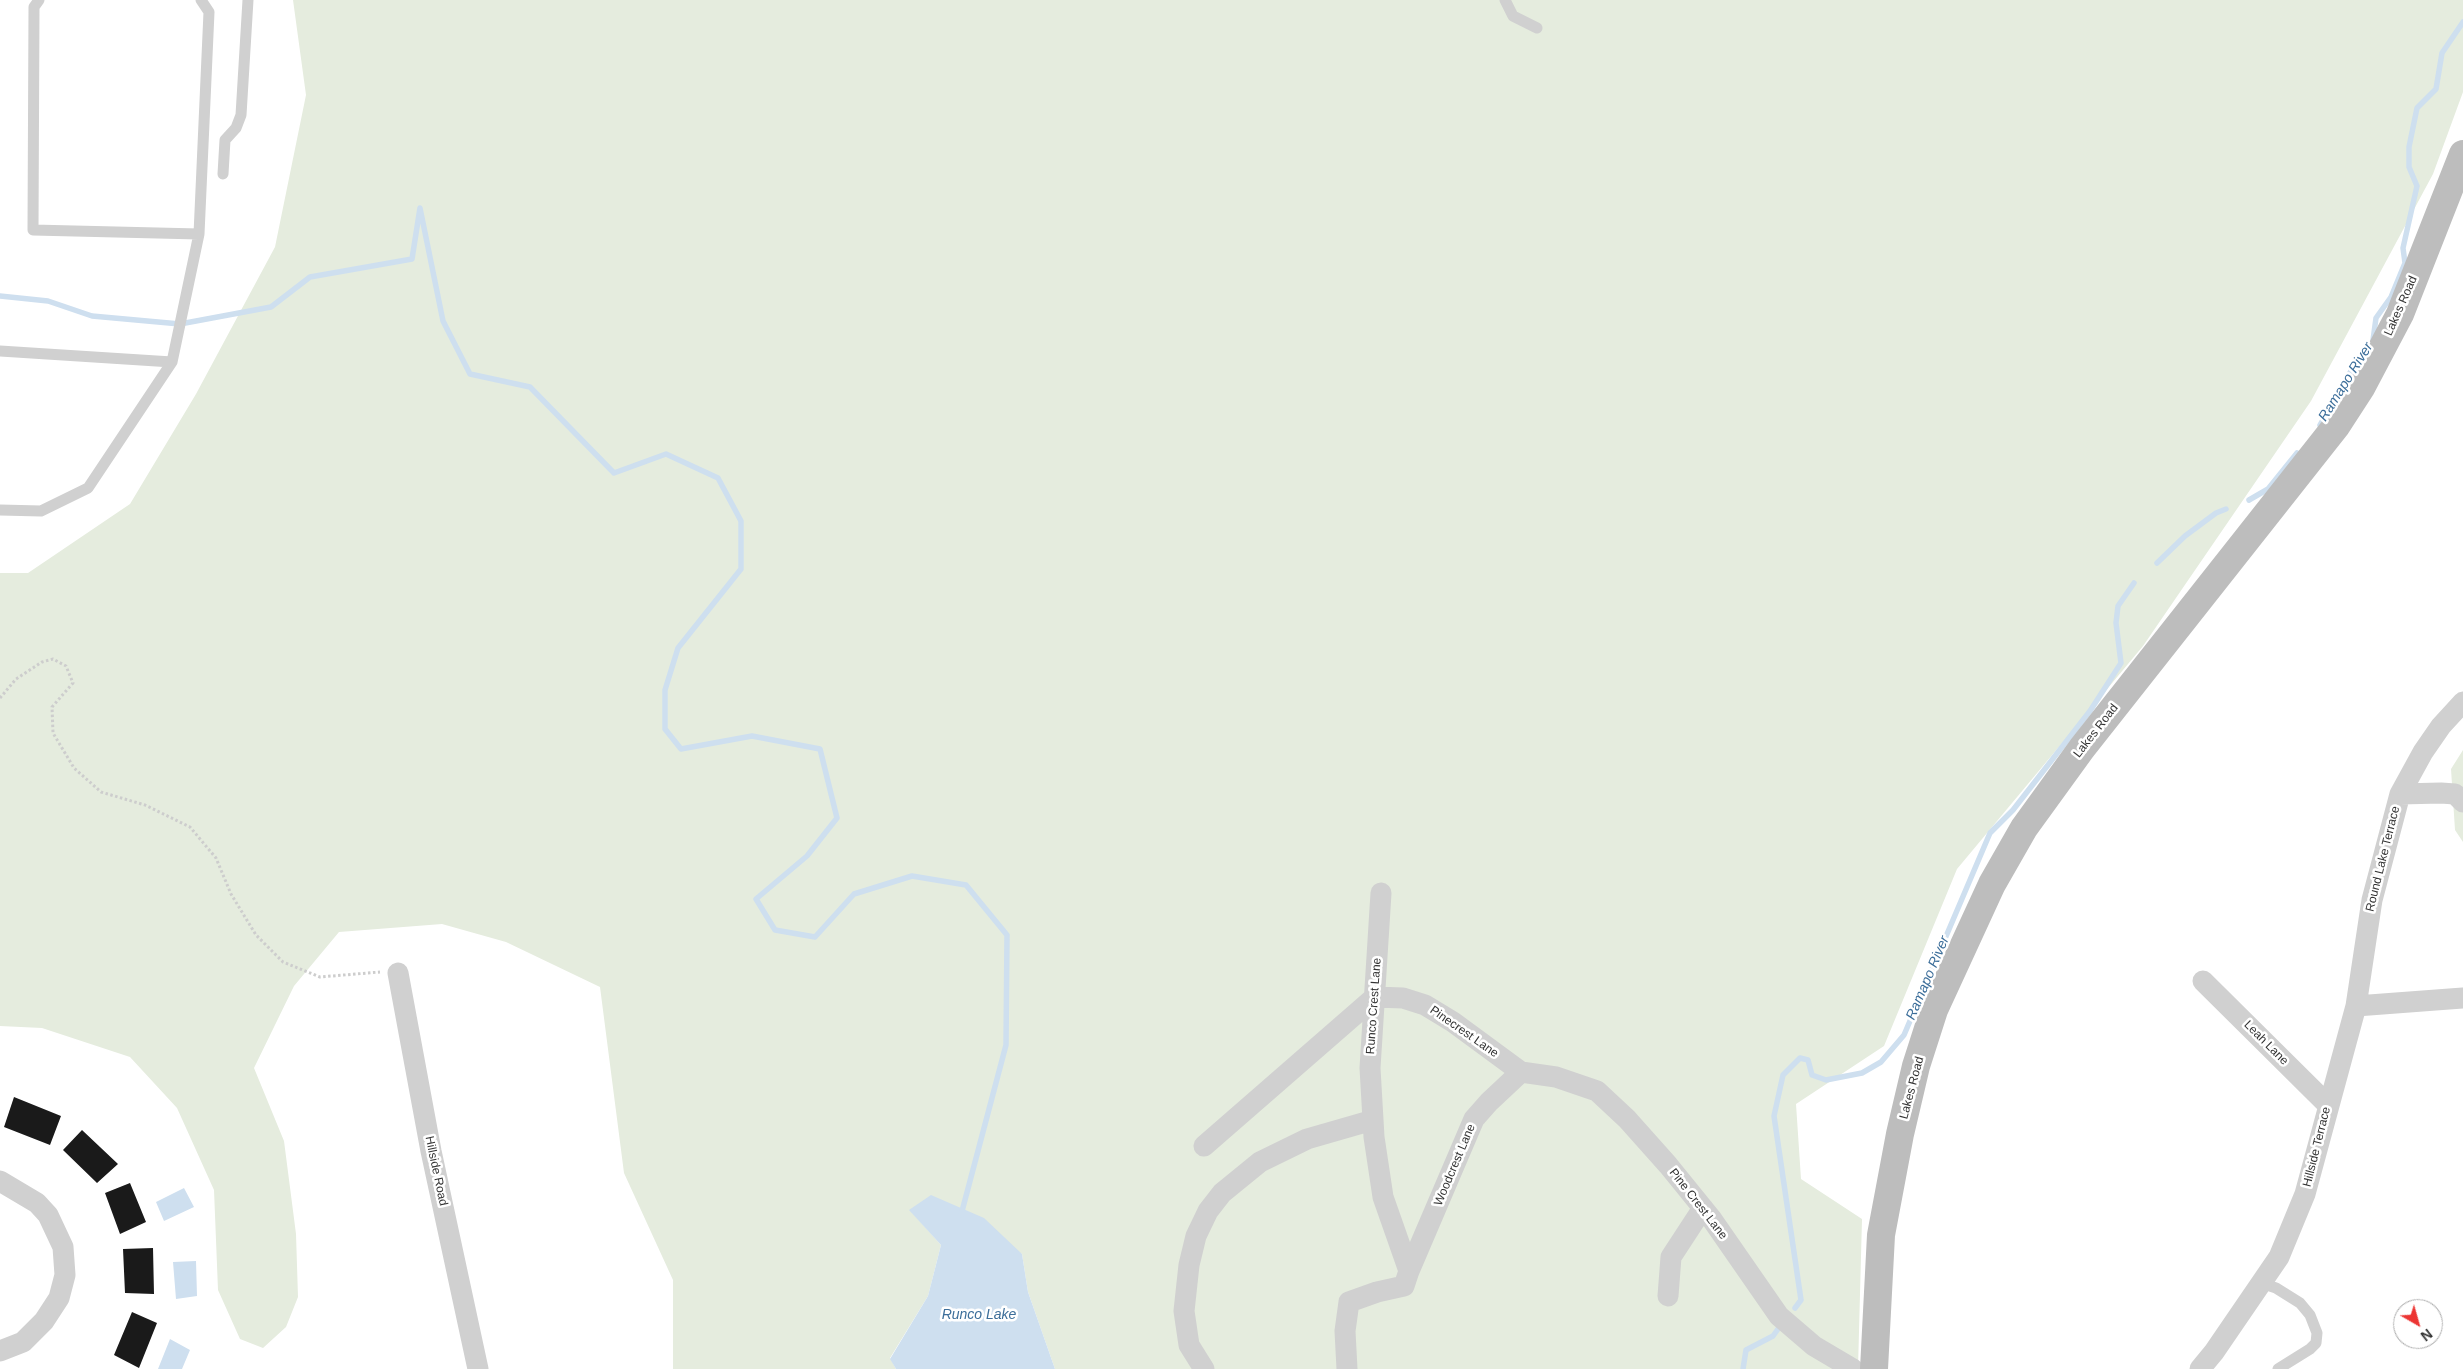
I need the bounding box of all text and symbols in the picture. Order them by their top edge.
street label: Lakes Road [2381,274,2421,338]
water label: Ramapo River [2315,340,2377,424]
street label: Lakes Road [2071,701,2121,761]
street label: Round Lake Terrace [2363,805,2403,913]
water label: Ramapo River [1903,934,1953,1022]
street label: Runco Crest Lane [1363,957,1385,1055]
street label: Pinecrest Lane [1427,1003,1501,1061]
street label: Leah Lane [2241,1018,2291,1068]
street label: Lakes Road [1897,1055,1927,1121]
street label: Hillside Terrace [2300,1105,2334,1189]
street label: Woodcrest Lane [1431,1122,1479,1208]
street label: Hillside Road [422,1135,450,1207]
street label: Pine Crest Lane [1666,1166,1730,1242]
north arrow [2393,1299,2443,1349]
water label: Runco Lake [942,1307,1016,1323]
text: N [2418,1326,2436,1344]

